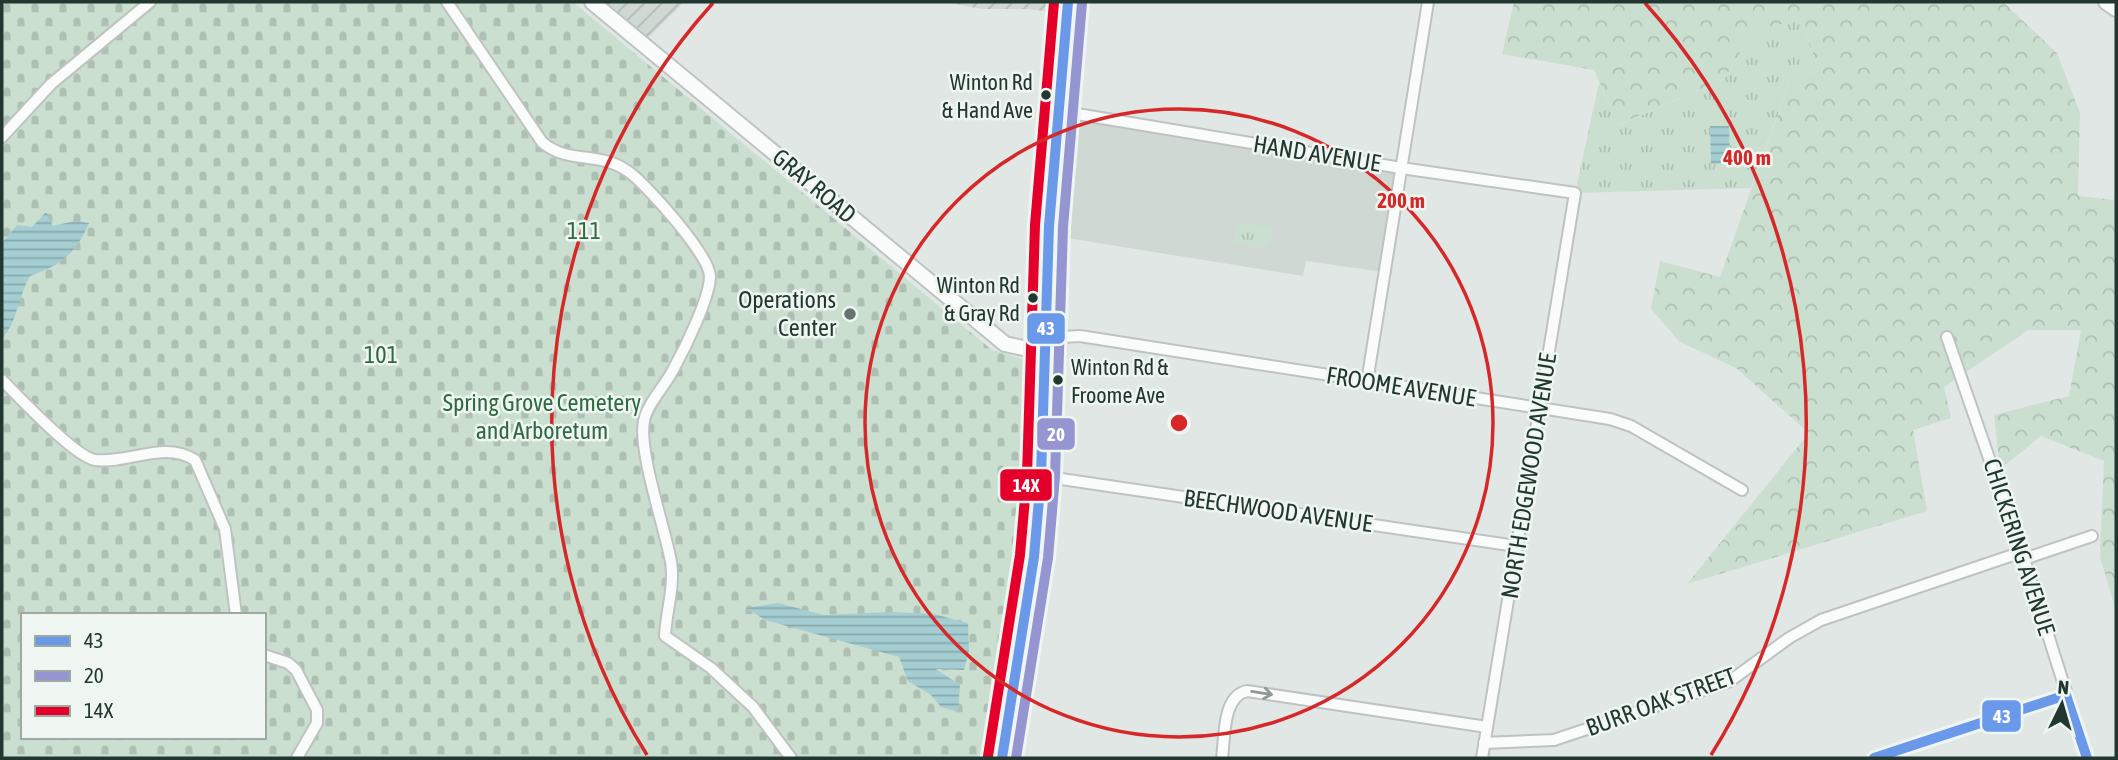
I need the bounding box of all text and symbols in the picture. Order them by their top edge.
place label: Winton Rd & Hand Ave [942,69,1033,123]
marker: Winton Rd & Hand Ave [1039,88,1053,102]
street label: HAND AVENUE [1252,130,1383,177]
street label: GRAY ROAD [767,143,861,228]
text: 400 m [1722,145,1771,169]
text: 200 m [1377,188,1425,212]
park label: 111 [567,217,601,244]
place label: Winton Rd & Gray Rd [937,272,1020,326]
place label: Operations Center [738,286,837,341]
marker: Winton Rd & Gray Rd [1026,291,1040,305]
marker: Operations Center [842,306,858,322]
line badge: 43 [1026,312,1066,345]
text: 43 [1036,317,1055,339]
park label: 101 [364,341,398,368]
street label: NORTH EDGEWOOD AVENUE [1496,351,1561,601]
place label: Winton Rd & Froome Ave [1071,354,1169,408]
street label: FROOME AVENUE [1324,361,1478,412]
marker: Winton Rd & Froome Ave [1051,373,1065,387]
park label: Spring Grove Cemetery and Arboretum [443,389,641,444]
centre of rings [1167,411,1191,435]
line badge: 20 [1036,417,1076,451]
text: 20 [1047,423,1065,445]
street label: CHICKERING AVENUE [1978,455,2061,638]
line badge: 14X [999,468,1053,502]
text: 14X [1013,474,1040,496]
street label: BEECHWOOD AVENUE [1182,484,1374,537]
legend [21,613,266,739]
text: 43 [84,628,104,652]
street label: BURR OAK STREET [1582,662,1740,741]
text: 20 [84,663,104,687]
north arrow [2027,669,2097,739]
text: N [2057,676,2070,699]
one-way arrow [1250,687,1273,700]
text: 14X [84,698,114,722]
line badge: 43 [1981,699,2022,733]
text: 43 [1992,705,2011,727]

